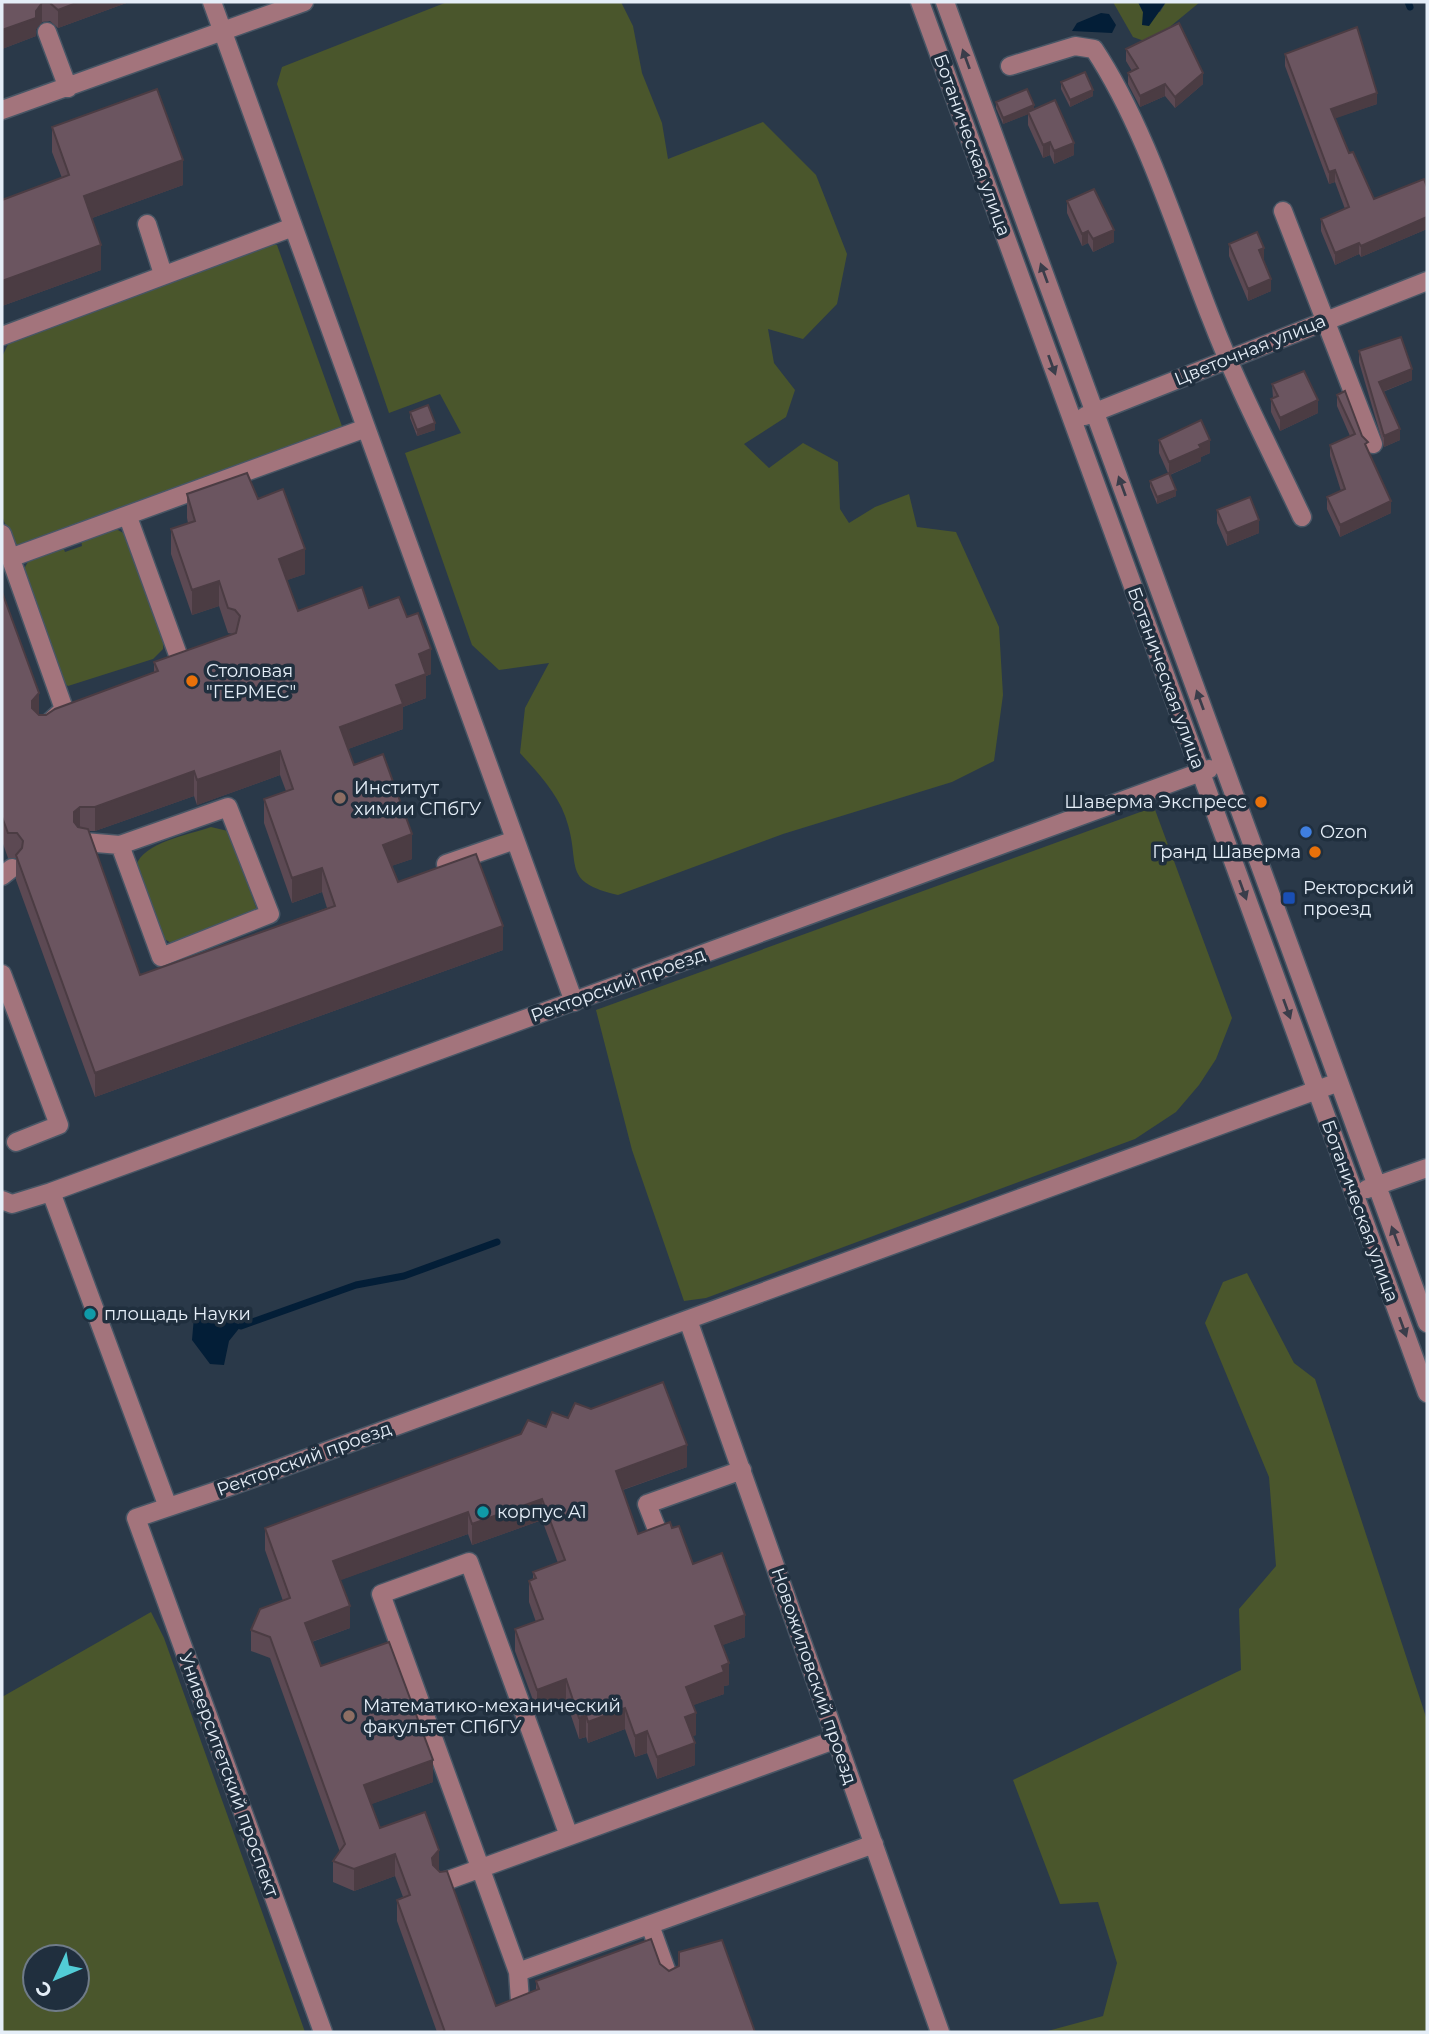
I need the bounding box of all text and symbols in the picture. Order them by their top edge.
one-way arrow [960,48,971,69]
street label: Ботаническая улица [929,51,1015,239]
one-way arrow [1038,262,1049,283]
street label: Цветочная улица [1171,310,1329,390]
one-way arrow [1047,355,1058,376]
one-way arrow [1116,476,1127,497]
street label: Ботаническая улица [1123,584,1209,772]
place label: Столовая "ГЕРМЕС" [206,660,296,703]
marker: Столовая "ГЕРМЕС" [184,673,200,689]
one-way arrow [1194,690,1205,711]
place label: Институт химии СПбГУ [354,777,482,820]
marker: Институт химии СПбГУ [332,790,348,806]
place label: Шаверма Экспресс [1064,791,1247,813]
marker: Шаверма Экспресс [1253,794,1269,810]
place label: Ozon [1320,821,1368,843]
marker: Ozon [1298,824,1314,840]
place label: Гранд Шаверма [1152,841,1301,863]
marker: Гранд Шаверма [1307,844,1323,860]
place label: Ректорский проезд [1303,877,1414,920]
one-way arrow [1238,879,1249,900]
marker: Ректорский проезд [1281,890,1297,906]
street label: Ректорский проезд [528,943,709,1027]
one-way arrow [1282,999,1293,1020]
street label: Ботаническая улица [1317,1117,1403,1305]
one-way arrow [1390,1226,1401,1247]
place label: площадь Науки [104,1303,251,1325]
marker: площадь Науки [82,1306,98,1322]
one-way arrow [1398,1317,1409,1338]
street label: Ректорский проезд [214,1417,395,1501]
place label: корпус А1 [497,1501,587,1523]
marker: корпус А1 [475,1504,491,1520]
street label: Новожиловский проезд [767,1565,862,1788]
street label: Университетский проспект [175,1650,284,1900]
place label: Математико-механический факультет СПбГУ [363,1695,621,1738]
marker: Математико-механический факультет СПбГУ [341,1708,357,1724]
north arrow [21,1943,91,2013]
text: С [31,1976,57,2002]

